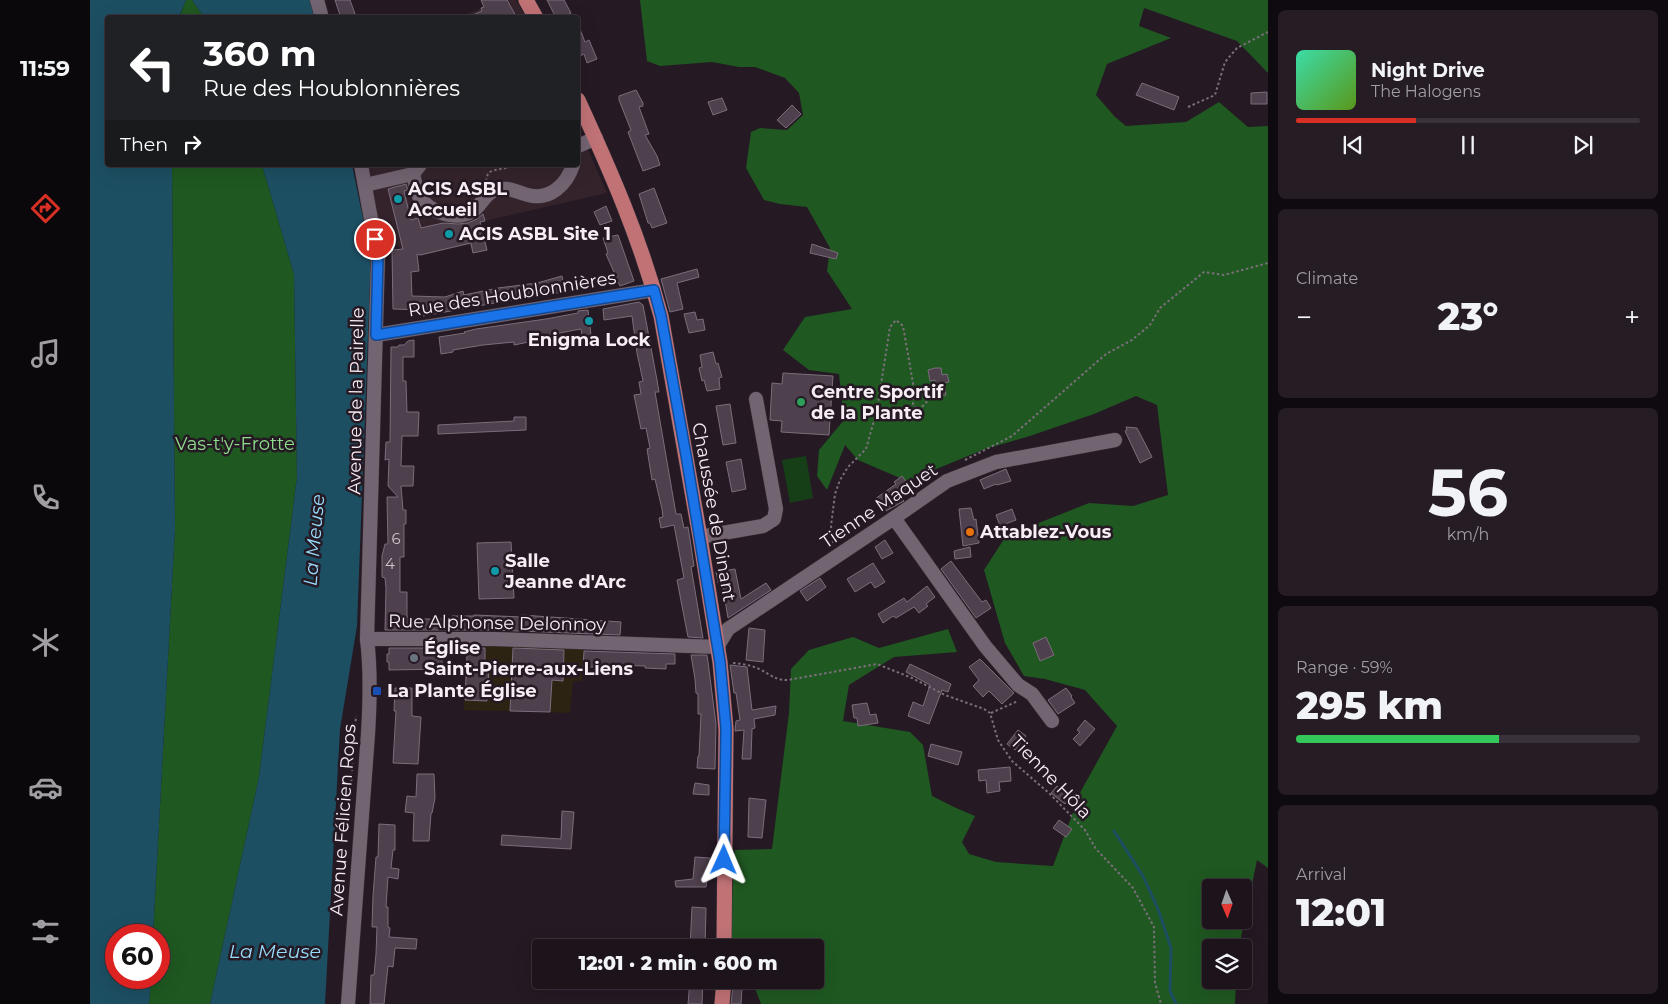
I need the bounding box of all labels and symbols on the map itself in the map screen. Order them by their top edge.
place label: ACIS ASBL Accueil [407,178,507,221]
marker: ACIS ASBL Accueil [392,193,404,205]
pin [354,218,396,260]
place label: ACIS ASBL Site 1 [458,223,611,245]
marker: ACIS ASBL Site 1 [443,228,455,240]
street label: Rue des Houblonnières [406,267,618,321]
street label: Avenue de la Pairelle [343,307,369,495]
marker: Enigma Lock [583,315,595,327]
place label: Enigma Lock [528,329,650,351]
place label: Centre Sportif de la Plante [811,381,944,424]
marker: Centre Sportif de la Plante [795,396,807,408]
street label: Chaussée de Dinant [687,421,741,603]
park label: Vas-t'y-Frotte [175,433,295,455]
street label: Tienne Maquet [816,459,942,553]
water label: La Meuse [299,493,329,587]
place label: Attablez-Vous [979,521,1112,543]
marker: Attablez-Vous [964,526,976,538]
house number: 6 [391,529,401,548]
place label: Salle Jeanne d'Arc [504,550,627,593]
house number: 4 [385,554,395,573]
marker: Salle Jeanne d'Arc [489,565,501,577]
street label: Rue Alphonse Delonnoy [388,610,606,636]
place label: Église Saint-Pierre-aux-Liens [424,637,634,680]
marker: Église Saint-Pierre-aux-Liens [408,652,420,664]
place label: La Plante Église [387,680,537,702]
marker: La Plante Église [371,685,383,697]
street label: Avenue Félicien Rops [325,723,361,917]
street label: Tienne Hôla [1006,731,1096,823]
position arrow [697,833,749,885]
north arrow [1202,879,1252,929]
speed limit sign: 60 [105,924,170,989]
water label: La Meuse [229,940,321,963]

